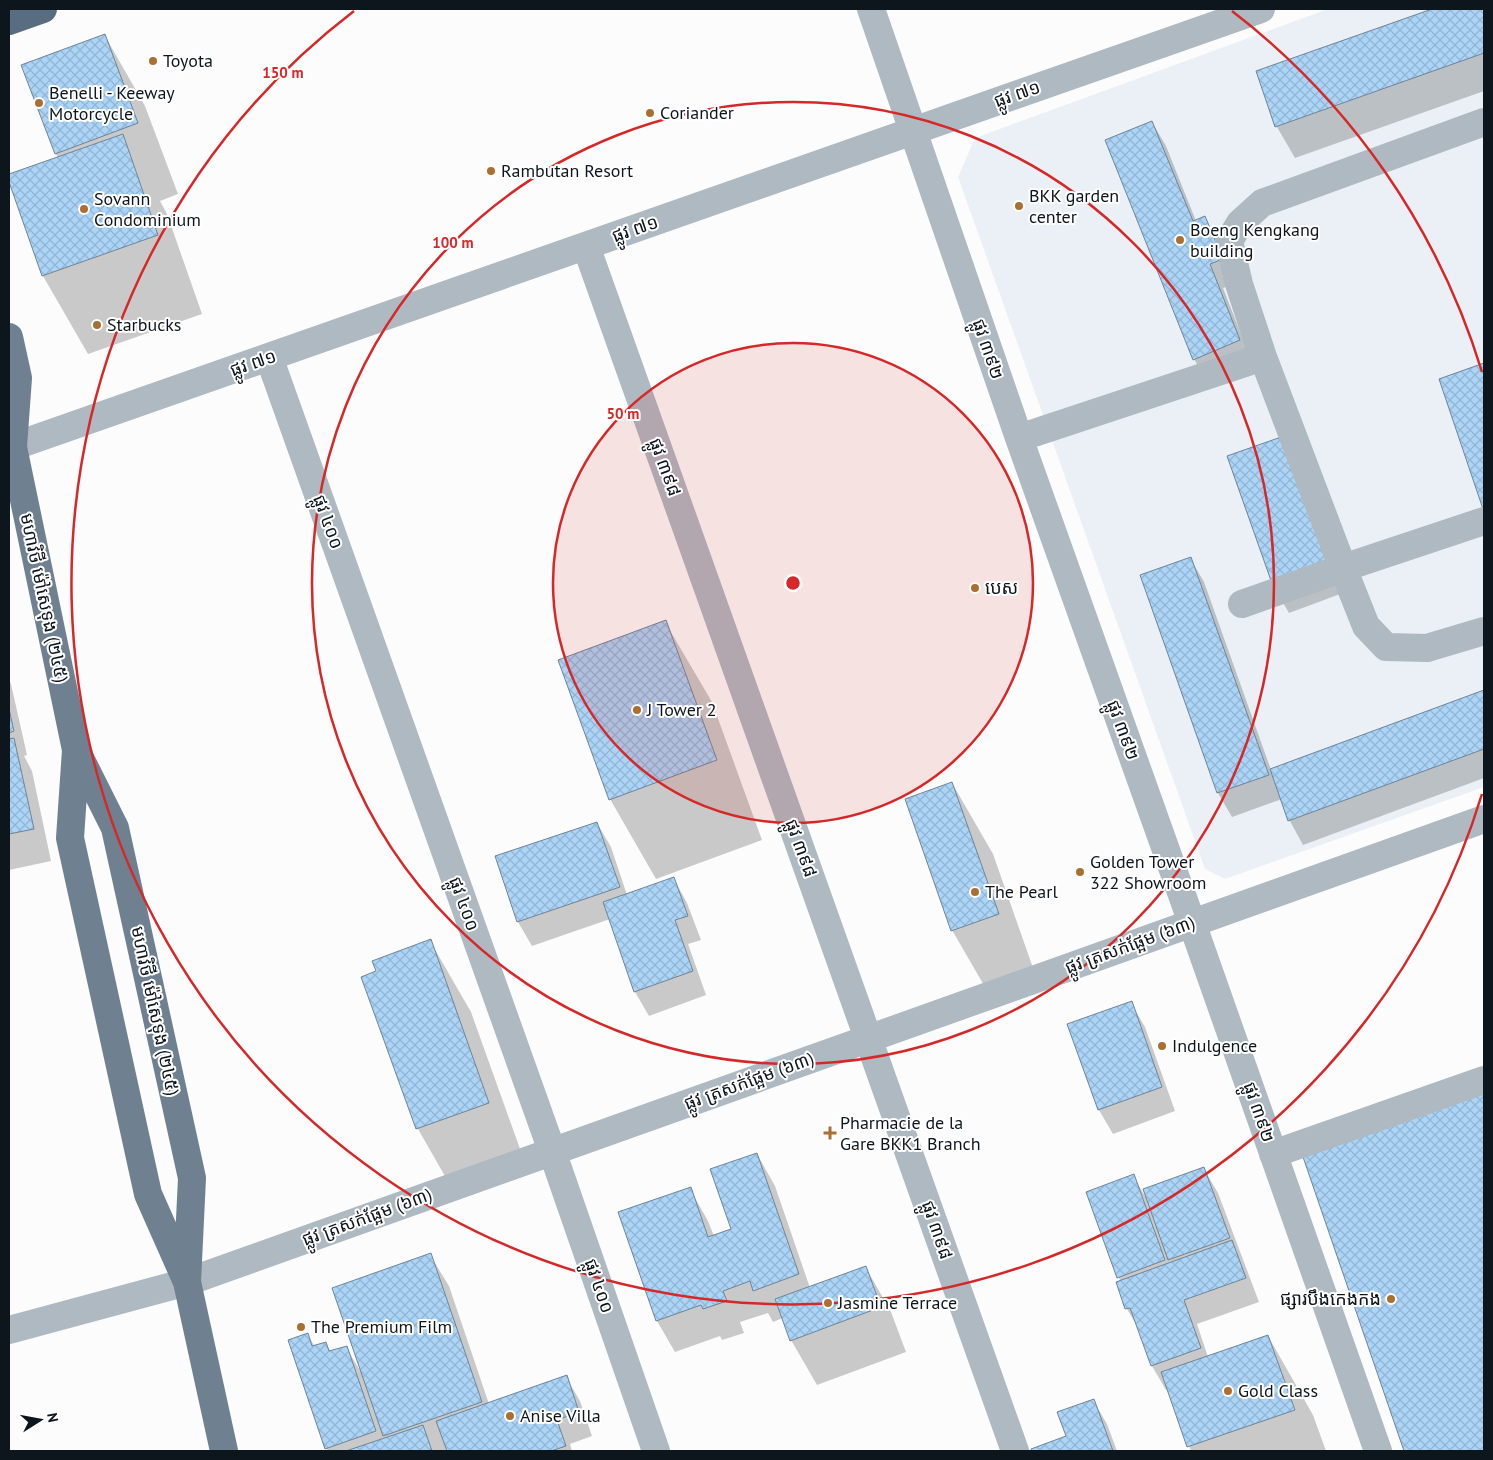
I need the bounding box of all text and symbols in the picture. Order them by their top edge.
place label: Toyota [163,49,213,72]
marker: Toyota [147,55,159,67]
text: 150 m [262,63,304,82]
street label: ផ្លូវ ៧១ [991,75,1045,117]
place label: Benelli - Keeway Motorcycle [49,81,175,125]
marker: Benelli - Keeway Motorcycle [33,97,45,109]
place label: Coriander [660,101,734,124]
marker: Coriander [644,107,656,119]
place label: Rambutan Resort [501,159,633,182]
marker: Rambutan Resort [485,165,497,177]
place label: BKK garden center [1029,184,1119,228]
place label: Sovann Condominium [94,187,201,231]
marker: BKK garden center [1013,200,1025,212]
marker: Sovann Condominium [78,203,90,215]
street label: ផ្លូវ ៧១ [609,210,663,252]
place label: Boeng Kengkang building [1190,218,1319,262]
text: 100 m [432,233,474,252]
marker: Boeng Kengkang building [1174,234,1186,246]
place label: Starbucks [107,313,181,336]
street label: ផ្លូវ ៣៩២ [962,316,1010,384]
marker: Starbucks [91,319,103,331]
street label: ផ្លូវ ៧១ [227,344,281,386]
text: 50 m [607,404,639,423]
street label: ផ្លូវ ៣៩៨ [639,434,687,501]
street label: ផ្លូវ ៤០០ [303,491,349,554]
street label: មហាវិថី ម៉ៅសេទុង (២៤៥) [14,511,74,685]
centre of rings [784,574,802,592]
place label: បេស [985,576,1018,599]
marker: បេស [969,582,981,594]
street label: ផ្លូវ ៣៩២ [1097,696,1145,765]
place label: J Tower 2 [646,698,717,721]
marker: J Tower 2 [631,704,643,716]
street label: ផ្លូវ ៣៩៨ [775,815,823,882]
place label: Golden Tower 322 Showroom [1090,850,1206,894]
marker: Golden Tower 322 Showroom [1074,866,1086,878]
street label: ផ្លូវ ៤០០ [439,873,485,936]
place label: The Pearl [985,880,1058,903]
marker: The Pearl [969,886,981,898]
street label: ផ្លូវ ត្រសក់ផ្អែម (៦៣) [1062,910,1200,984]
street label: មហាវិថី ម៉ៅសេទុង (២៤៥) [125,924,185,1098]
place label: Indulgence [1172,1034,1257,1057]
marker: Indulgence [1156,1040,1168,1052]
street label: ផ្លូវ ត្រសក់ផ្អែម (៦៣) [681,1046,819,1120]
street label: ផ្លូវ ៣៩២ [1233,1079,1281,1147]
place label: Pharmacie de la Gare BKK1 Branch [840,1111,980,1155]
marker: Pharmacie de la Gare BKK1 Branch [824,1127,836,1139]
street label: ផ្លូវ ត្រសក់ផ្អែម (៦៣) [299,1182,437,1256]
street label: ផ្លូវ ៣៩៨ [912,1198,958,1264]
street label: ផ្លូវ ៤០០ [574,1255,620,1318]
place label: ផ្សារបឹងកេងកង [1280,1287,1381,1310]
place label: Jasmine Terrace [837,1291,957,1314]
marker: ផ្សារបឹងកេងកង [1385,1293,1397,1305]
marker: Jasmine Terrace [822,1297,834,1309]
place label: The Premium Film [311,1315,452,1338]
marker: The Premium Film [295,1321,307,1333]
place label: Gold Class [1238,1379,1318,1402]
marker: Gold Class [1222,1385,1234,1397]
north arrow [15,1395,65,1445]
place label: Anise Villa [520,1404,601,1427]
marker: Anise Villa [504,1410,516,1422]
text: N [43,1411,62,1424]

